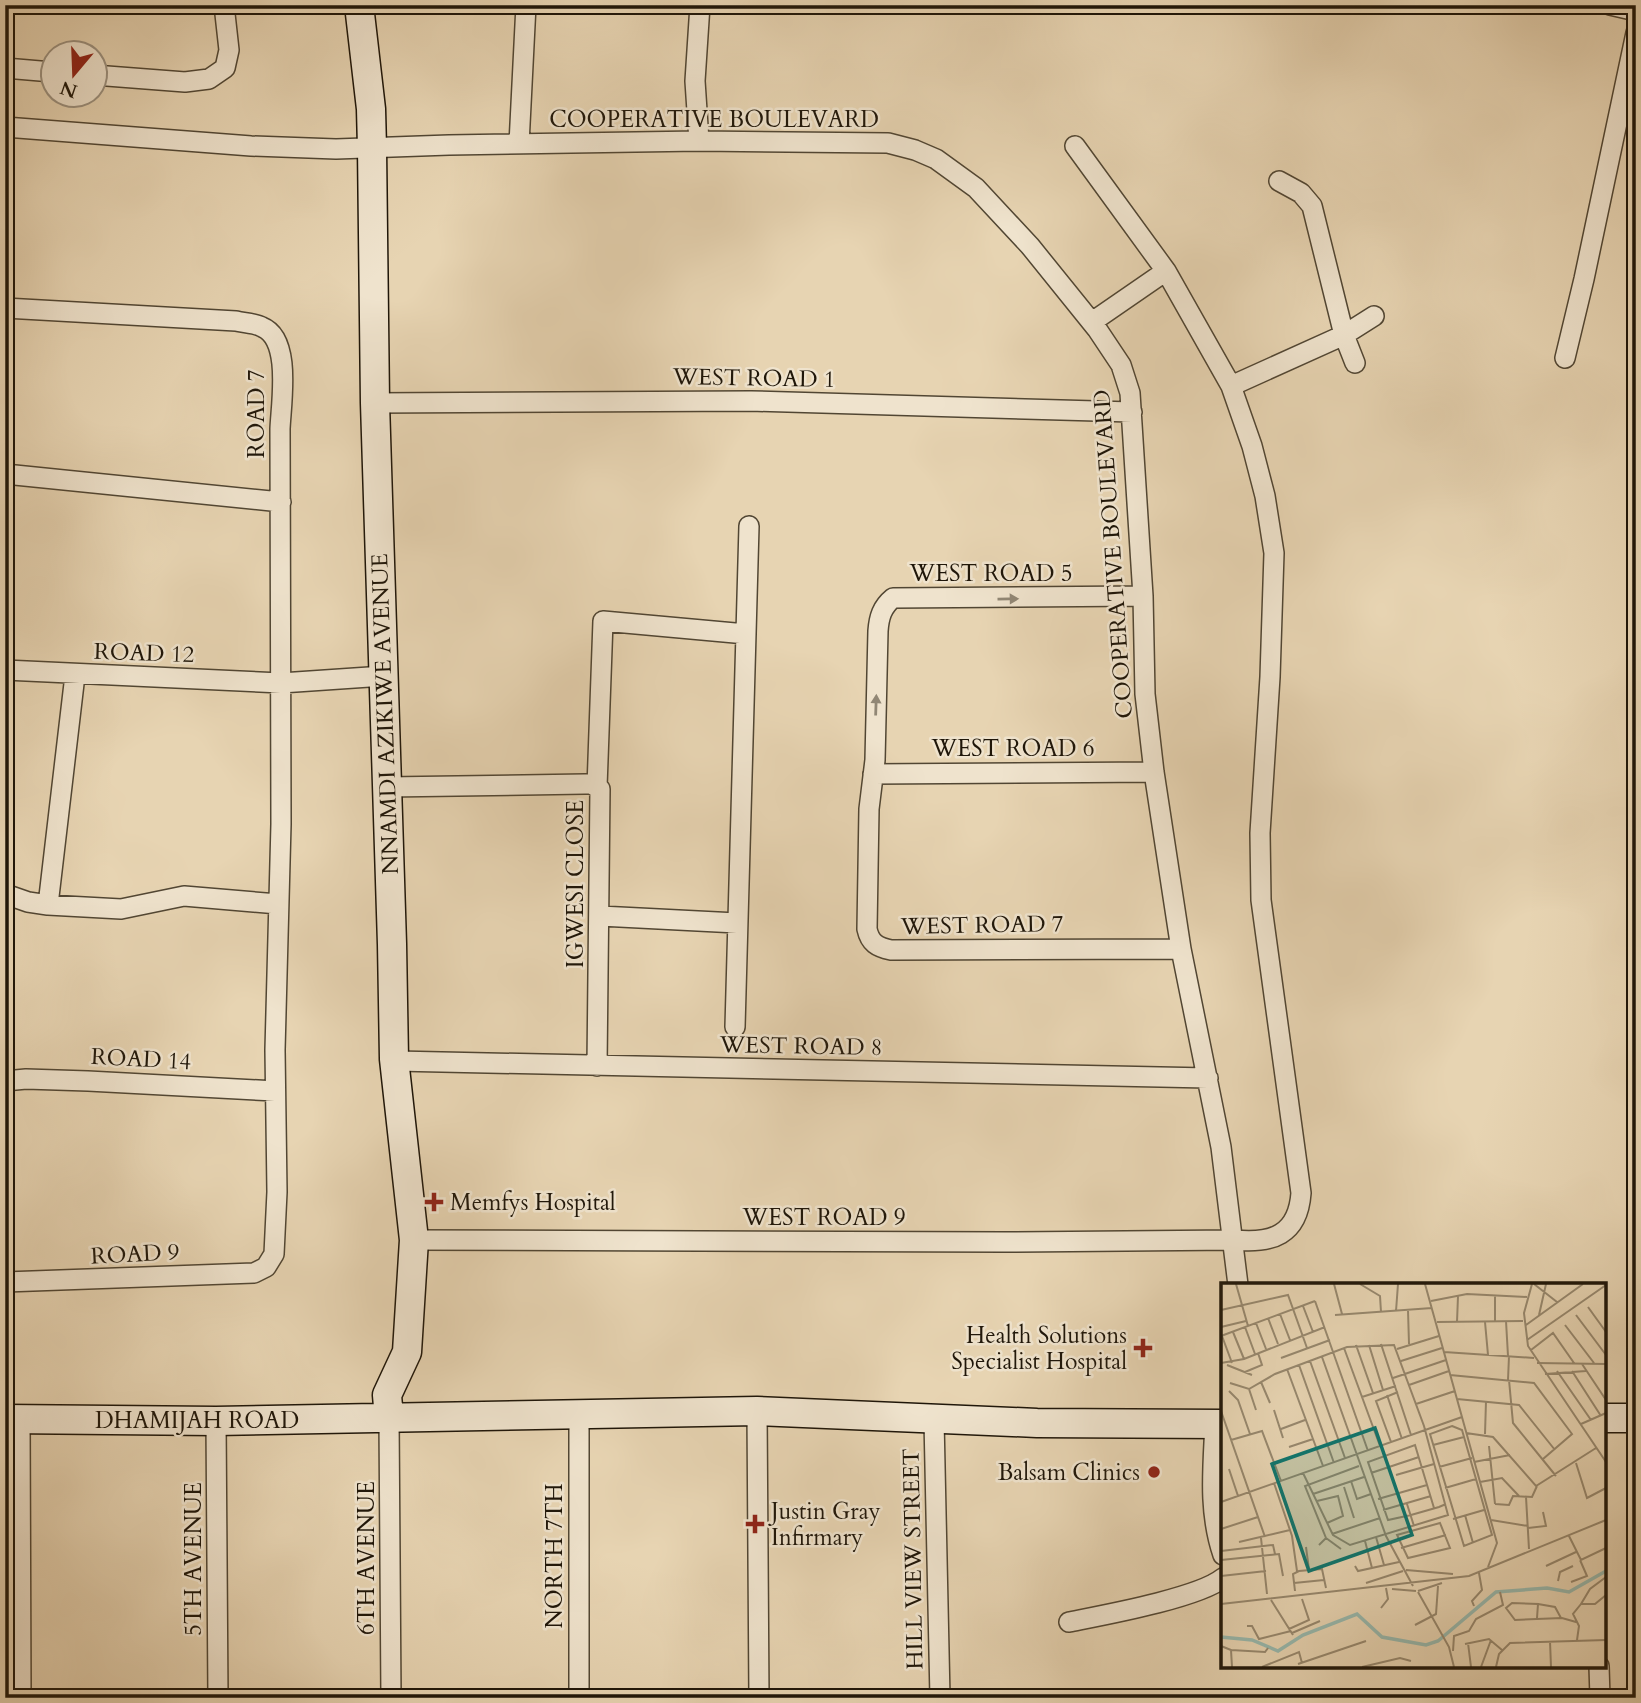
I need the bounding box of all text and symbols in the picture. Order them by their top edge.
north arrow [38,38,108,108]
text: N [56,74,81,104]
street label: COOPERATIVE BOULEVARD [549,104,879,135]
street label: WEST ROAD 1 [671,361,836,395]
street label: ROAD 7 [241,370,272,458]
street label: COOPERATIVE BOULEVARD [1086,388,1140,720]
street label: NNAMDI AZIKIWE AVENUE [364,553,406,875]
street label: WEST ROAD 5 [909,558,1073,589]
one-way arrow [998,593,1020,605]
street label: ROAD 12 [93,636,195,670]
one-way arrow [870,694,881,716]
street label: WEST ROAD 6 [931,733,1095,764]
street label: IGWESI CLOSE [560,800,591,968]
street label: WEST ROAD 7 [899,908,1064,942]
street label: WEST ROAD 8 [718,1029,883,1063]
street label: ROAD 14 [90,1041,192,1077]
place label: Memfys Hospital [450,1187,616,1218]
marker: Memfys Hospital [424,1192,444,1212]
street label: WEST ROAD 9 [742,1202,906,1233]
street label: ROAD 9 [90,1236,180,1272]
inset map [1221,1283,1606,1668]
place label: Health Solutions Specialist Hospital [951,1320,1127,1377]
marker: Health Solutions Specialist Hospital [1133,1338,1153,1358]
street label: DHAMIJAH ROAD [95,1405,299,1436]
street label: HILL VIEW STREET [896,1448,930,1670]
place label: Balsam Clinics [998,1457,1140,1488]
marker: Balsam Clinics [1146,1464,1162,1480]
street label: 6TH AVENUE [351,1481,382,1635]
street label: 5TH AVENUE [178,1482,209,1636]
street label: NORTH 7TH [539,1483,570,1629]
place label: Justin Gray Infirmary [768,1496,881,1553]
marker: Justin Gray Infirmary [745,1514,765,1534]

